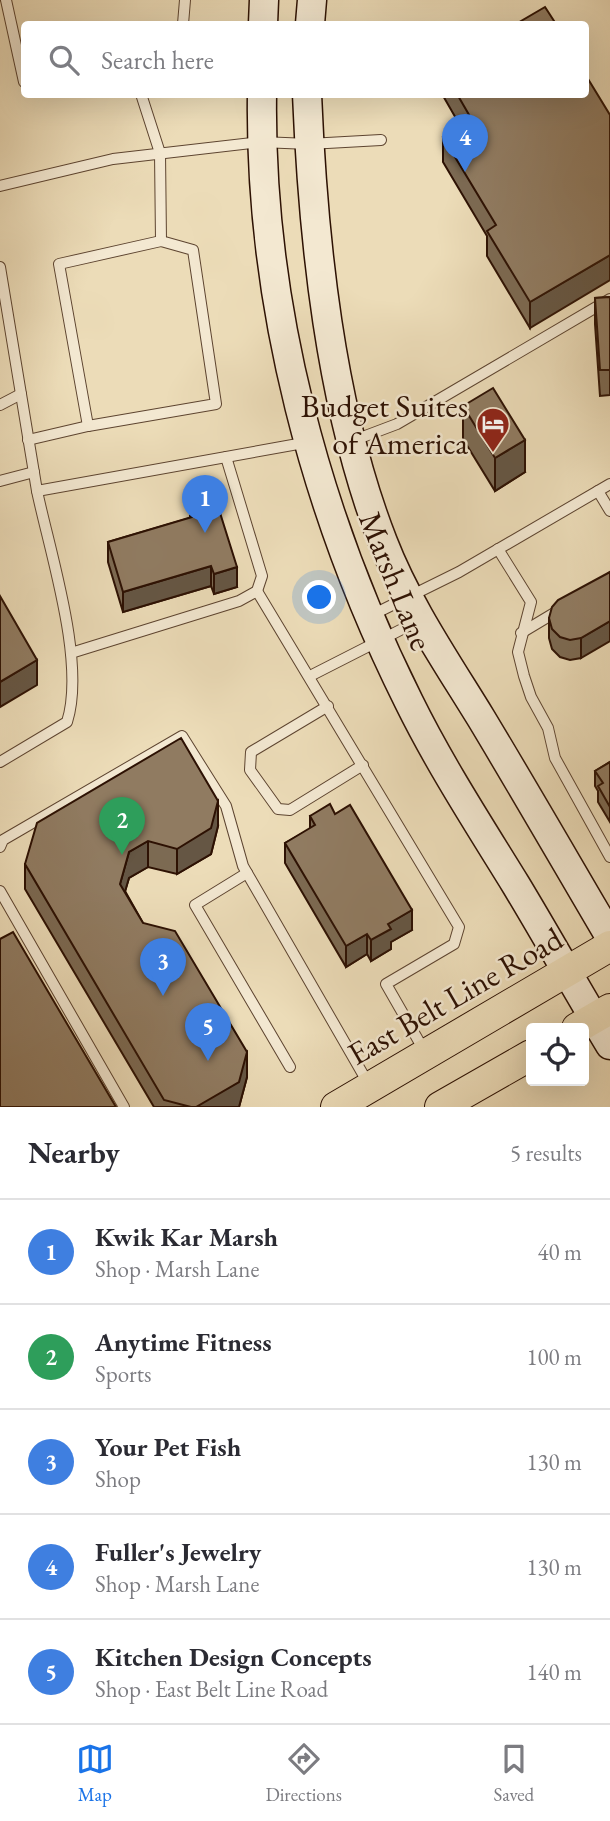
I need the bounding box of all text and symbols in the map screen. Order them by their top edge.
search box [21,21,589,98]
icon: search [45,41,83,79]
text: Search here [101,43,214,77]
pin: 4 [442,114,488,172]
place label: Budget Suites of America [301,385,468,464]
hotel icon: Budget Suites of America [474,405,512,454]
pin: 1 [182,475,228,533]
street label: Marsh Lane [349,506,443,656]
your location [302,580,336,614]
pin: 2 [99,797,145,855]
street label: East Belt Line Road [340,917,571,1075]
pin: 3 [140,938,186,996]
pin: 5 [185,1003,231,1061]
map controls [526,1023,589,1086]
button: locate [526,1023,589,1086]
text: Nearby [28,1133,120,1172]
text: 5 results [510,1138,582,1168]
text: Kwik Kar Marsh [95,1220,278,1254]
text: 1 [45,1237,57,1267]
text: 40 m [537,1237,582,1267]
text: Shop · Marsh Lane [95,1254,259,1284]
text: Anytime Fitness [95,1325,272,1359]
text: 2 [45,1342,57,1372]
text: 100 m [526,1342,582,1372]
text: Sports [95,1359,151,1389]
text: Your Pet Fish [95,1430,241,1464]
text: 3 [45,1447,57,1477]
text: 130 m [526,1447,582,1477]
text: Shop [95,1464,141,1494]
text: Fuller's Jewelry [95,1535,261,1569]
text: 4 [45,1552,57,1582]
text: 130 m [526,1552,582,1582]
text: Shop · Marsh Lane [95,1569,259,1599]
text: Kitchen Design Concepts [95,1640,372,1674]
text: 5 [45,1657,57,1687]
text: 140 m [526,1657,582,1687]
text: Shop · East Belt Line Road [95,1674,328,1704]
tab: Map [76,1740,114,1807]
tab: Directions [265,1740,342,1807]
tab: Saved [493,1740,534,1807]

